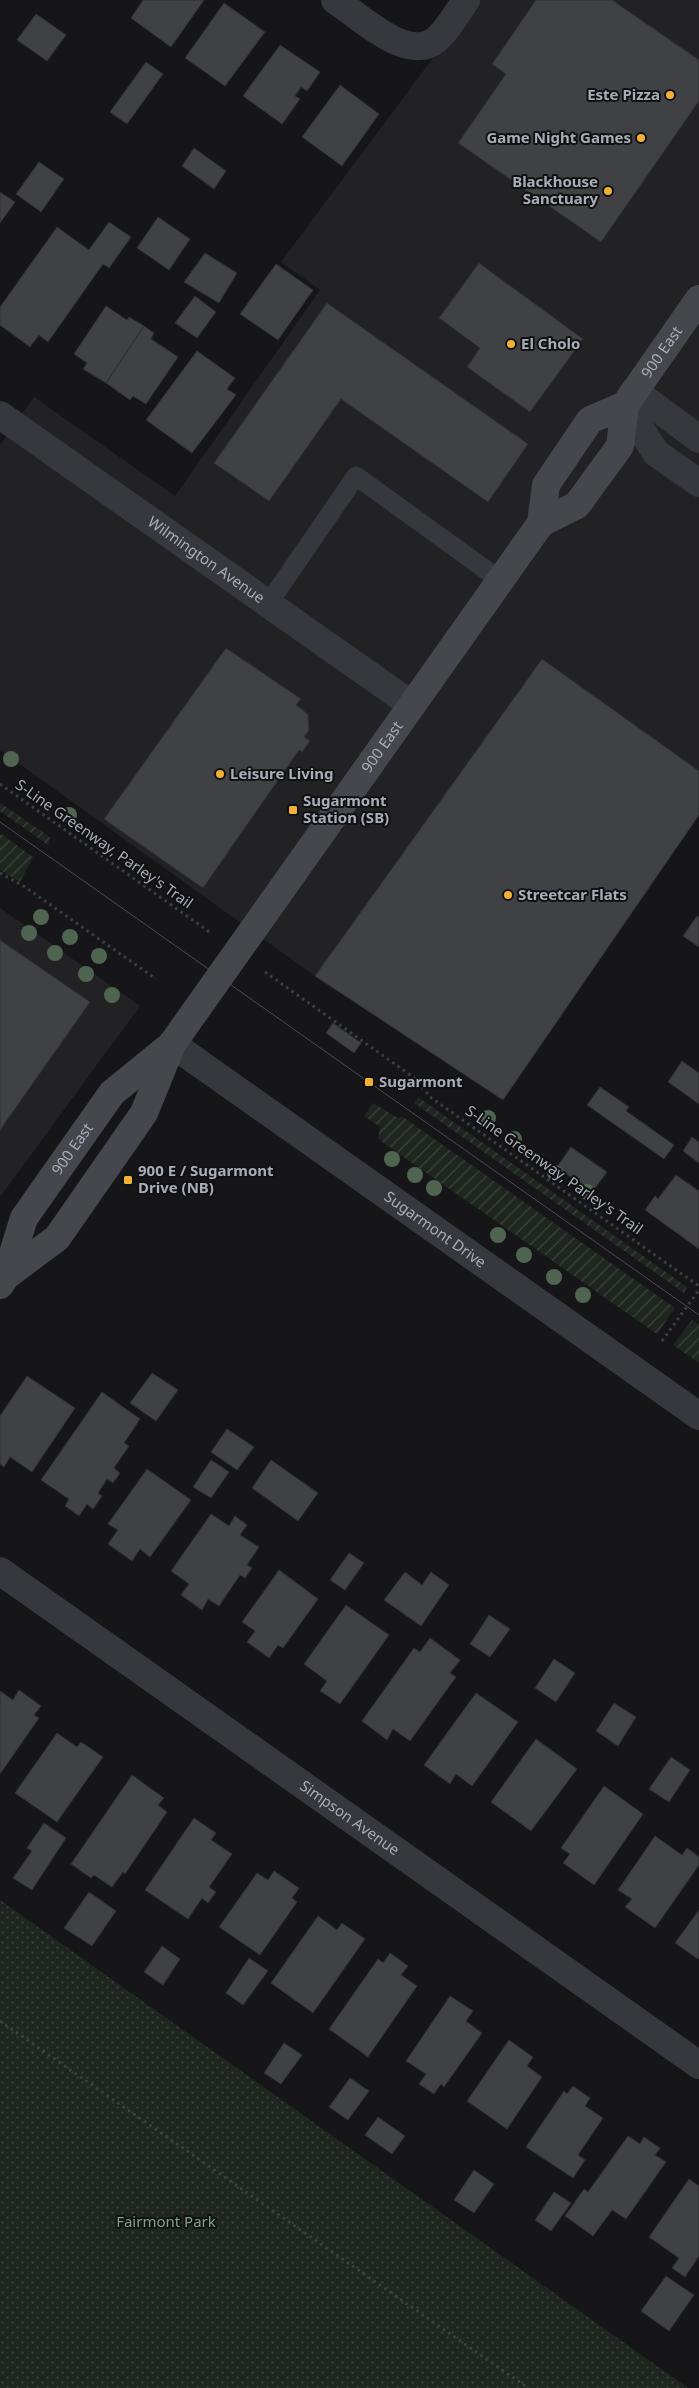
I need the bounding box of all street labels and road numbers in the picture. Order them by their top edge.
street label: 900 East [636,321,687,382]
street label: Wilmington Avenue [144,511,269,607]
street label: 900 East [356,716,407,776]
street label: S-Line Greenway, Parley's Trail [12,774,197,912]
street label: S-Line Greenway, Parley's Trail [462,1100,647,1238]
street label: 900 East [47,1118,97,1178]
street label: Sugarmont Drive [381,1186,491,1272]
street label: Simpson Avenue [296,1775,404,1859]

